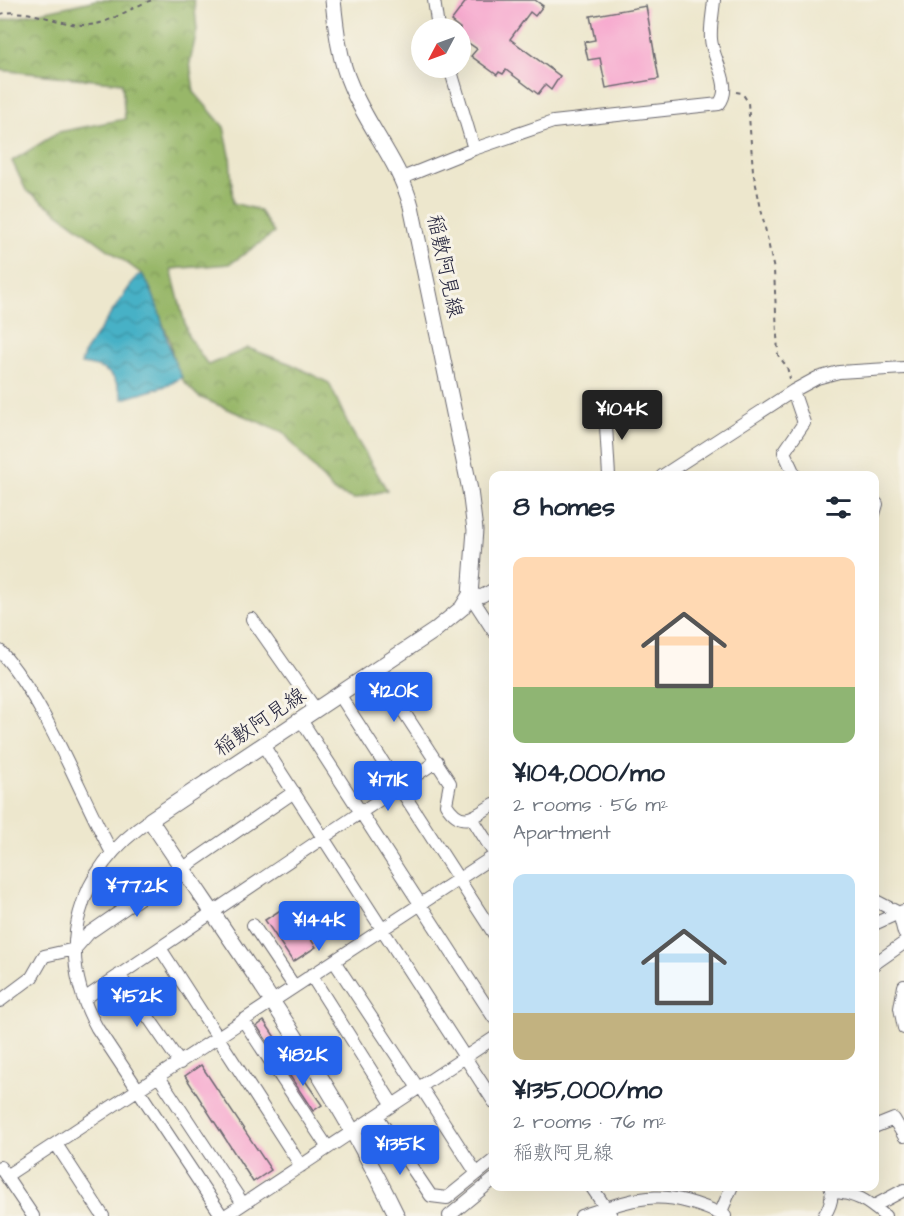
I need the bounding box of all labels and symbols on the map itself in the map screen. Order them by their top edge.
north arrow [411,18,471,78]
street label: 稲敷阿見線 [420,212,470,320]
pin: ¥104K [580,390,664,441]
pin: ¥120K [352,672,436,723]
street label: 稲敷阿見線 [208,681,312,763]
pin: ¥171K [346,761,430,812]
pin: ¥77.2K [88,867,186,918]
pin: ¥144K [277,901,361,952]
pin: ¥152K [95,977,179,1028]
pin: ¥182K [261,1036,345,1087]
pin: ¥135K [358,1125,442,1176]

